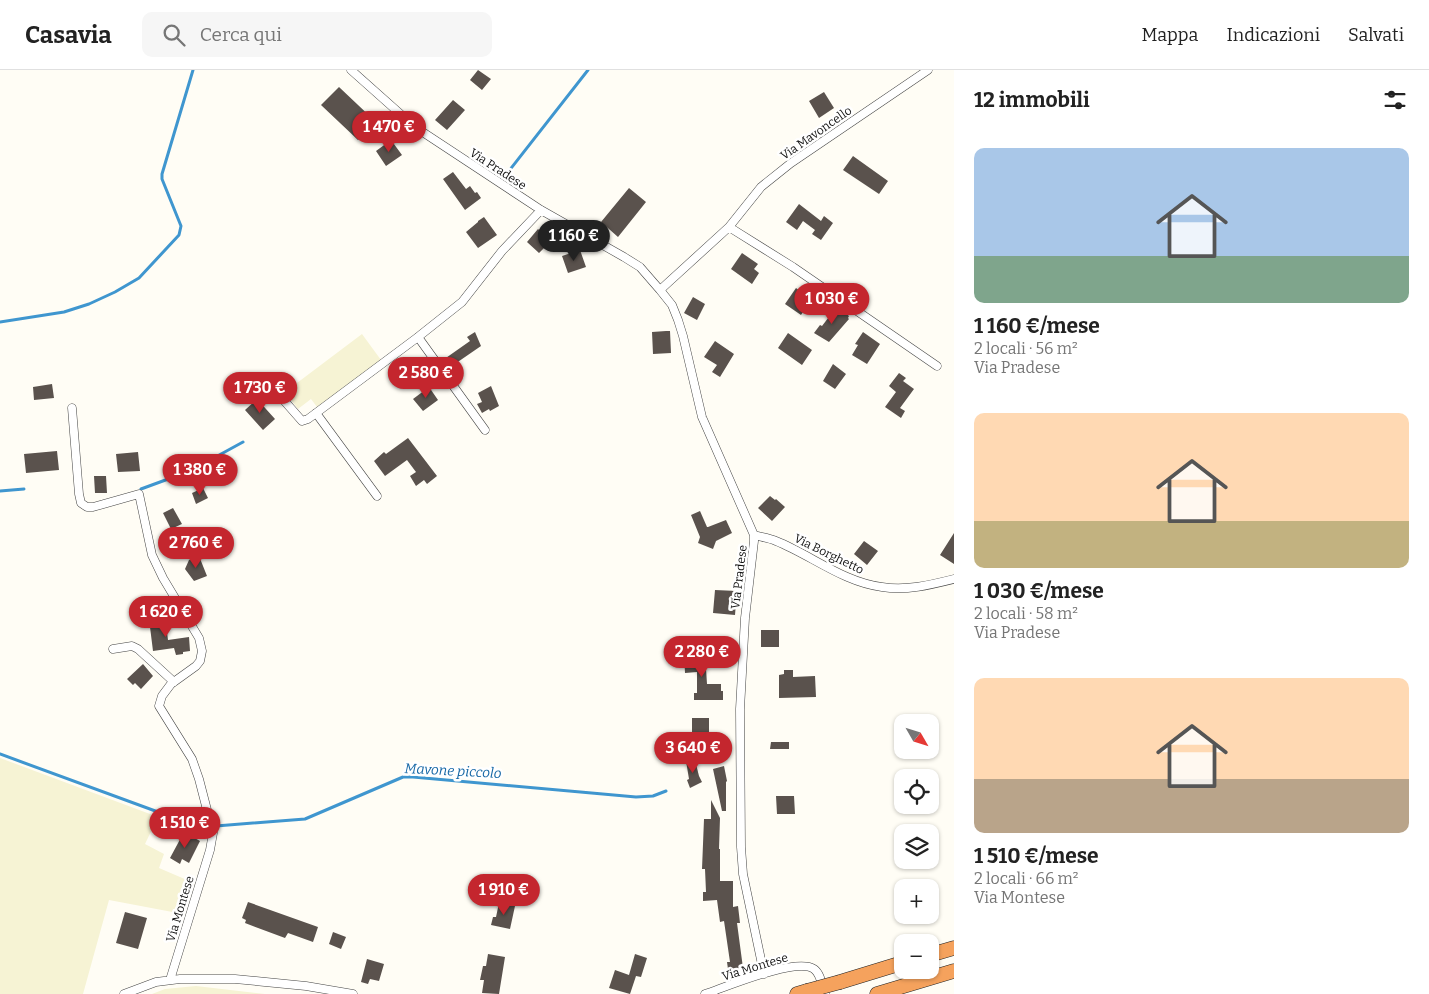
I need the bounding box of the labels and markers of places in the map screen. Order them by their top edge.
pin: 1 470 € [343,111,435,153]
pin: 1 160 € [528,220,620,262]
pin: 1 030 € [786,282,878,325]
pin: 2 580 € [380,356,472,399]
pin: 1 730 € [214,372,306,414]
pin: 1 380 € [154,454,246,496]
pin: 2 760 € [150,526,242,569]
pin: 1 620 € [120,596,212,638]
pin: 2 280 € [656,636,748,678]
pin: 3 640 € [647,732,739,774]
pin: 1 510 € [139,806,231,849]
pin: 1 910 € [458,874,550,916]

